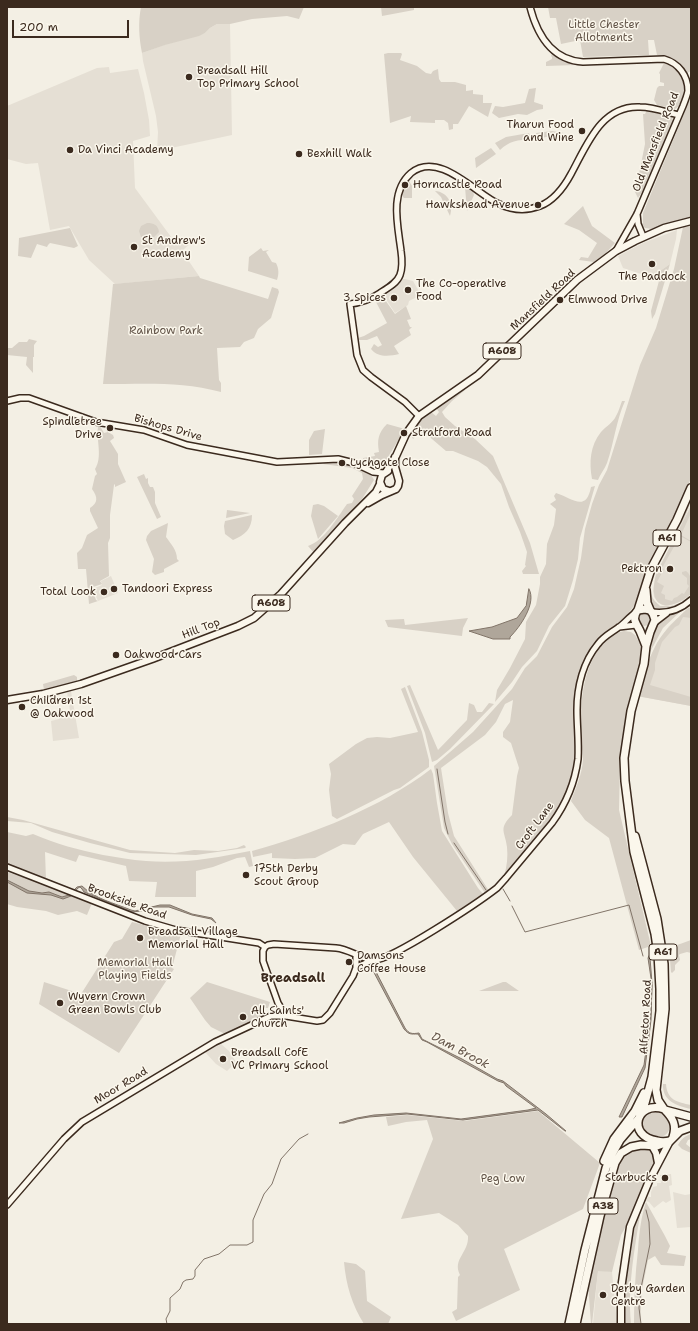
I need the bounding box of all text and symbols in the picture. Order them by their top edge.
scale bar [14,12,131,38]
park label: Little Chester Allotments [568,18,640,44]
text: 200 m [19,19,58,35]
place label: Breadsall Hill Top Primary School [197,64,299,90]
marker: Breadsall Hill Top Primary School [184,72,194,82]
street label: Old Mansfield Road [630,90,682,194]
place label: Tharun Food and Wine [507,118,574,144]
marker: Tharun Food and Wine [577,126,587,136]
place label: Da Vinci Academy [78,143,174,157]
marker: Da Vinci Academy [65,145,75,155]
place label: Bexhill Walk [307,147,372,161]
marker: Bexhill Walk [294,149,304,159]
place label: Horncastle Road [413,178,502,192]
marker: Horncastle Road [400,180,410,190]
place label: Hawkshead Avenue [426,198,530,212]
marker: Hawkshead Avenue [533,200,543,210]
place label: St Andrew's Academy [142,234,206,260]
marker: St Andrew's Academy [129,242,139,252]
marker: The Paddock [647,259,657,269]
street label: Mansfield Road [508,266,578,334]
place label: The Paddock [618,270,686,284]
place label: The Co-operative Food [416,277,506,303]
marker: The Co-operative Food [403,285,413,295]
place label: 3 Spices [343,291,386,305]
marker: 3 Spices [389,293,399,303]
place label: Elmwood Drive [568,293,648,307]
marker: Elmwood Drive [555,295,565,305]
park label: Rainbow Park [129,324,203,338]
road number: A608 [483,343,521,359]
street label: Bishops Drive [132,412,204,444]
place label: Spindletree Drive [43,415,102,441]
marker: Spindletree Drive [105,423,115,433]
place label: Stratford Road [412,426,492,440]
marker: Stratford Road [399,428,409,438]
place label: Lychgate Close [350,456,430,470]
marker: Lychgate Close [337,458,347,468]
road number: A61 [653,530,681,546]
place label: Pektron [621,562,662,576]
marker: Pektron [665,564,675,574]
place label: Tandoori Express [122,582,213,596]
marker: Tandoori Express [109,584,119,594]
place label: Total Look [40,585,96,599]
marker: Total Look [99,587,109,597]
road number: A608 [252,595,290,611]
street label: Hill Top [180,616,222,642]
place label: Oakwood Cars [124,648,202,662]
marker: Oakwood Cars [111,650,121,660]
place label: Children 1st @ Oakwood [30,694,94,720]
marker: Children 1st @ Oakwood [17,702,27,712]
street label: Croft Lane [513,800,557,852]
place label: 175th Derby Scout Group [254,862,319,888]
marker: 175th Derby Scout Group [241,870,251,880]
street label: Brookside Road [86,882,168,922]
place label: Breadsall Village Memorial Hall [148,925,238,951]
marker: Breadsall Village Memorial Hall [135,933,145,943]
road number: A61 [649,944,677,960]
place label: Damsons Coffee House [357,949,426,975]
park label: Memorial Hall Playing Fields [97,956,173,982]
marker: Damsons Coffee House [344,957,354,967]
district label: Breadsall [261,971,325,987]
street label: Alfreton Road [637,979,655,1055]
place label: Wyvern Crown Green Bowls Club [68,990,161,1016]
marker: Wyvern Crown Green Bowls Club [55,998,65,1008]
place label: All Saints' Church [251,1004,304,1030]
marker: All Saints' Church [238,1012,248,1022]
water label: Dam Brook [428,1030,492,1072]
place label: Breadsall CofE VC Primary School [231,1046,328,1072]
marker: Breadsall CofE VC Primary School [218,1054,228,1064]
street label: Moor Road [92,1065,150,1107]
place label: Starbucks [605,1171,657,1185]
park label: Peg Low [481,1172,525,1186]
marker: Starbucks [660,1173,670,1183]
road number: A38 [588,1198,618,1214]
place label: Derby Garden Centre [611,1282,685,1308]
marker: Derby Garden Centre [598,1290,608,1300]

